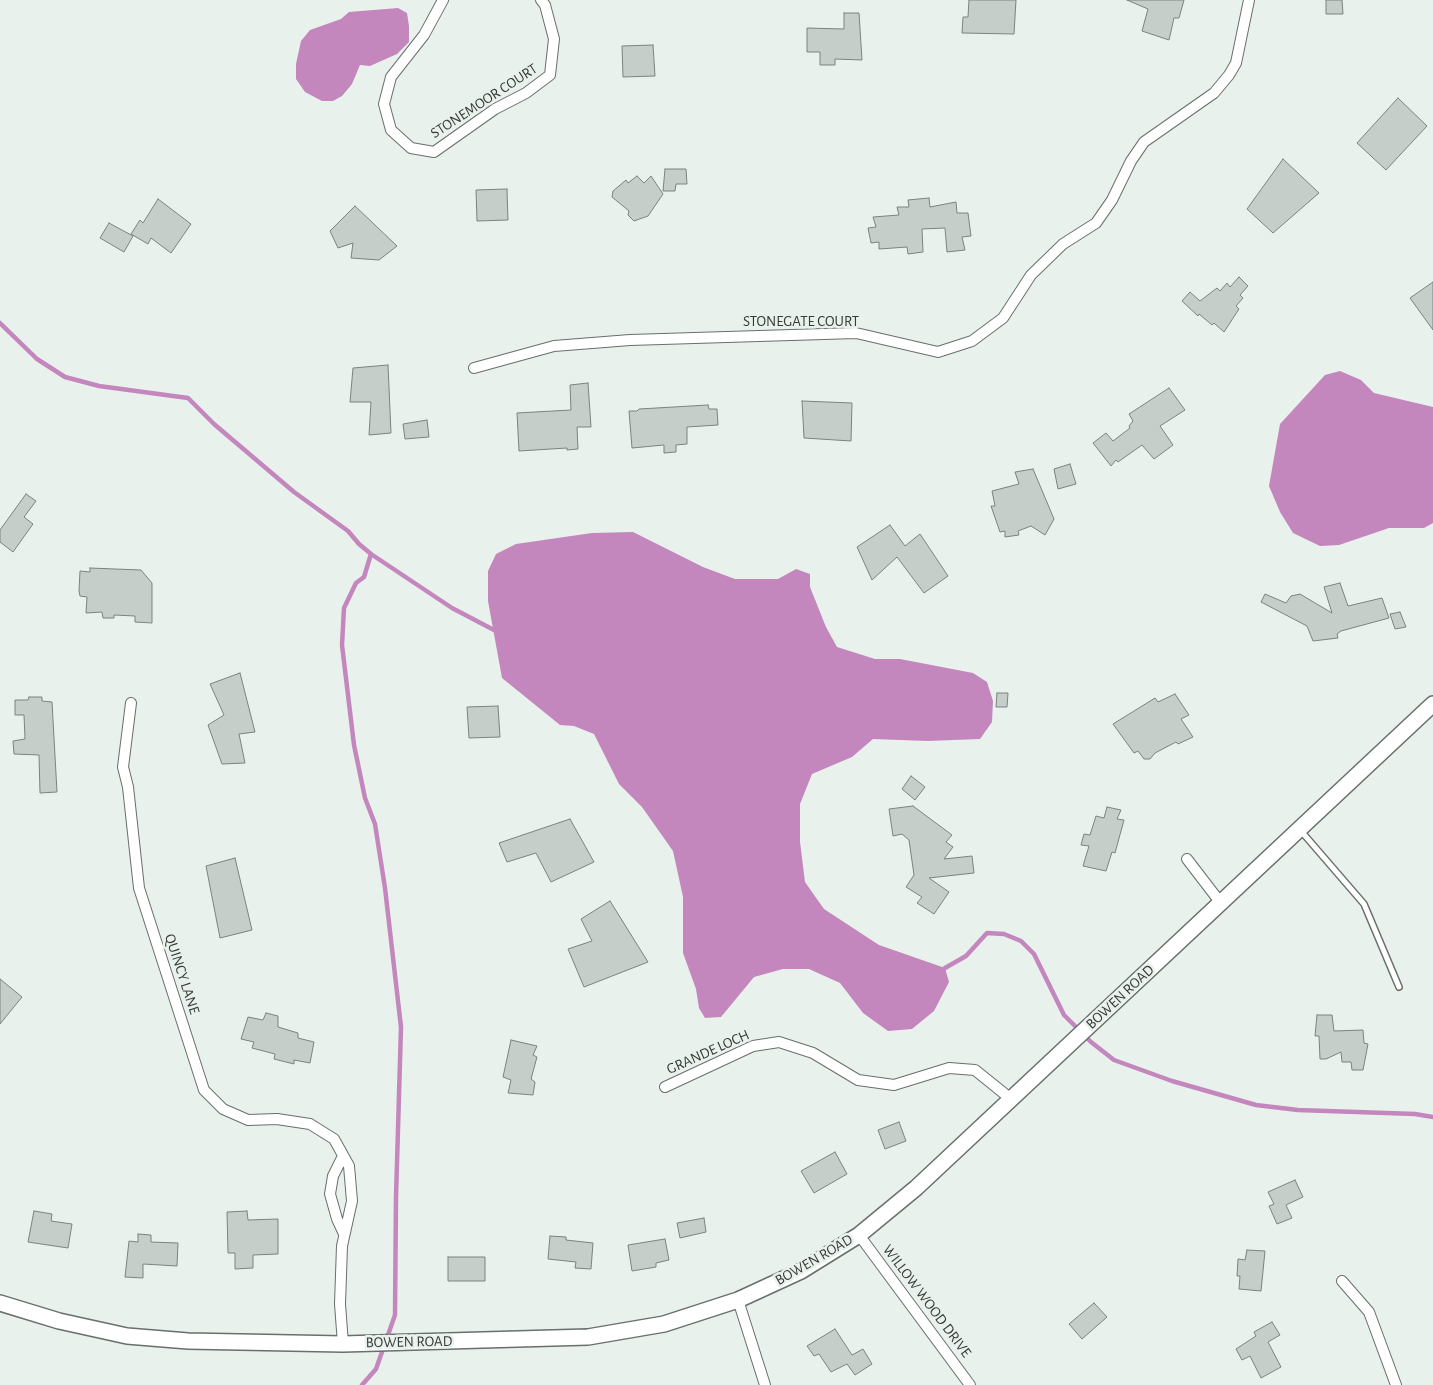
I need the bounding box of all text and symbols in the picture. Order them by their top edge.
street label: STONEMOOR COURT [427,60,541,142]
street label: STONEGATE COURT [743,312,859,330]
street label: QUINCY LANE [161,931,203,1017]
street label: BOWEN ROAD [1082,961,1158,1033]
street label: GRANDE LOCH [664,1026,752,1078]
street label: BOWEN ROAD [772,1231,856,1289]
street label: WILLOW WOOD DRIVE [879,1241,975,1361]
street label: BOWEN ROAD [366,1332,452,1352]

